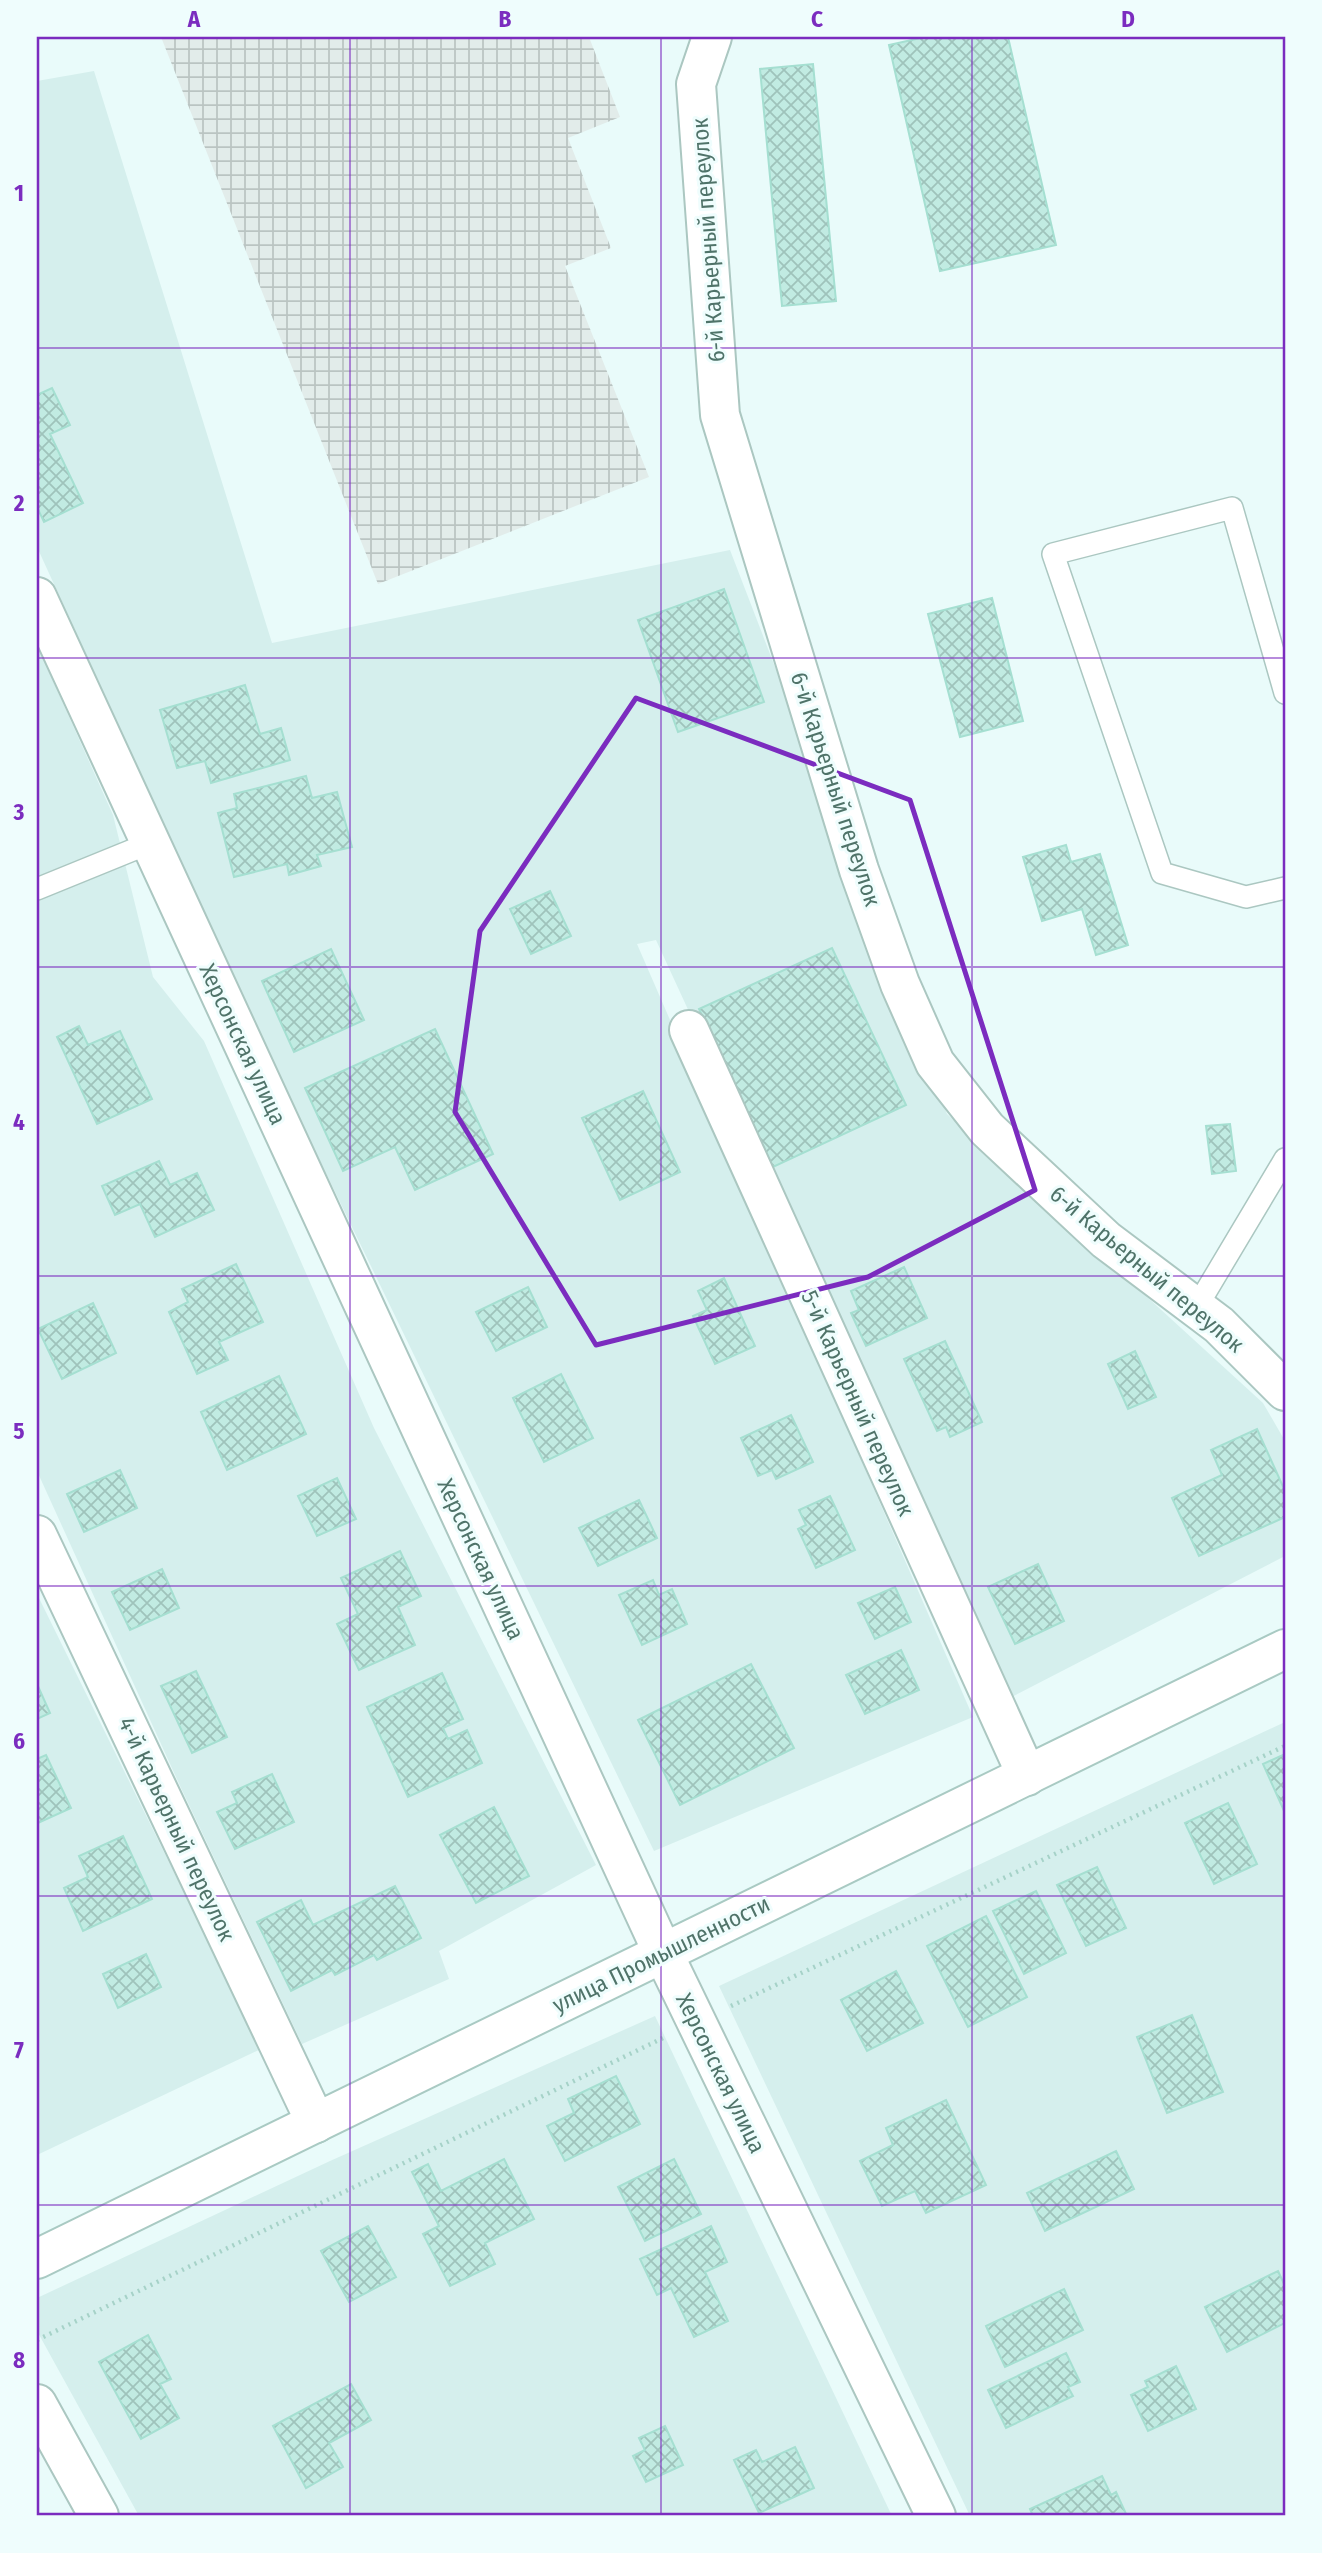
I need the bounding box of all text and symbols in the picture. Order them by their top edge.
text: A [187,5,201,33]
text: B [499,5,512,33]
text: C [811,5,823,33]
text: D [1121,5,1135,33]
street label: 6-й Карьерный переулок [685,117,730,363]
text: 1 [14,179,24,207]
text: 2 [13,489,25,517]
street label: 6-й Карьерный переулок [785,668,887,910]
text: 3 [13,798,25,826]
street label: Херсонская улица [193,959,293,1129]
text: 4 [13,1108,25,1136]
street label: 6-й Карьерный переулок [1044,1180,1250,1358]
street label: 5-й Карьерный переулок [796,1286,920,1520]
text: 5 [13,1417,25,1445]
street label: Херсонская улица [431,1474,531,1644]
street label: 4-й Карьерный переулок [113,1712,241,1946]
text: 6 [13,1727,25,1755]
street label: улица Промышленности [548,1889,774,2019]
street label: Херсонская улица [670,1989,772,2157]
text: 7 [14,2036,24,2064]
text: 8 [13,2346,25,2374]

